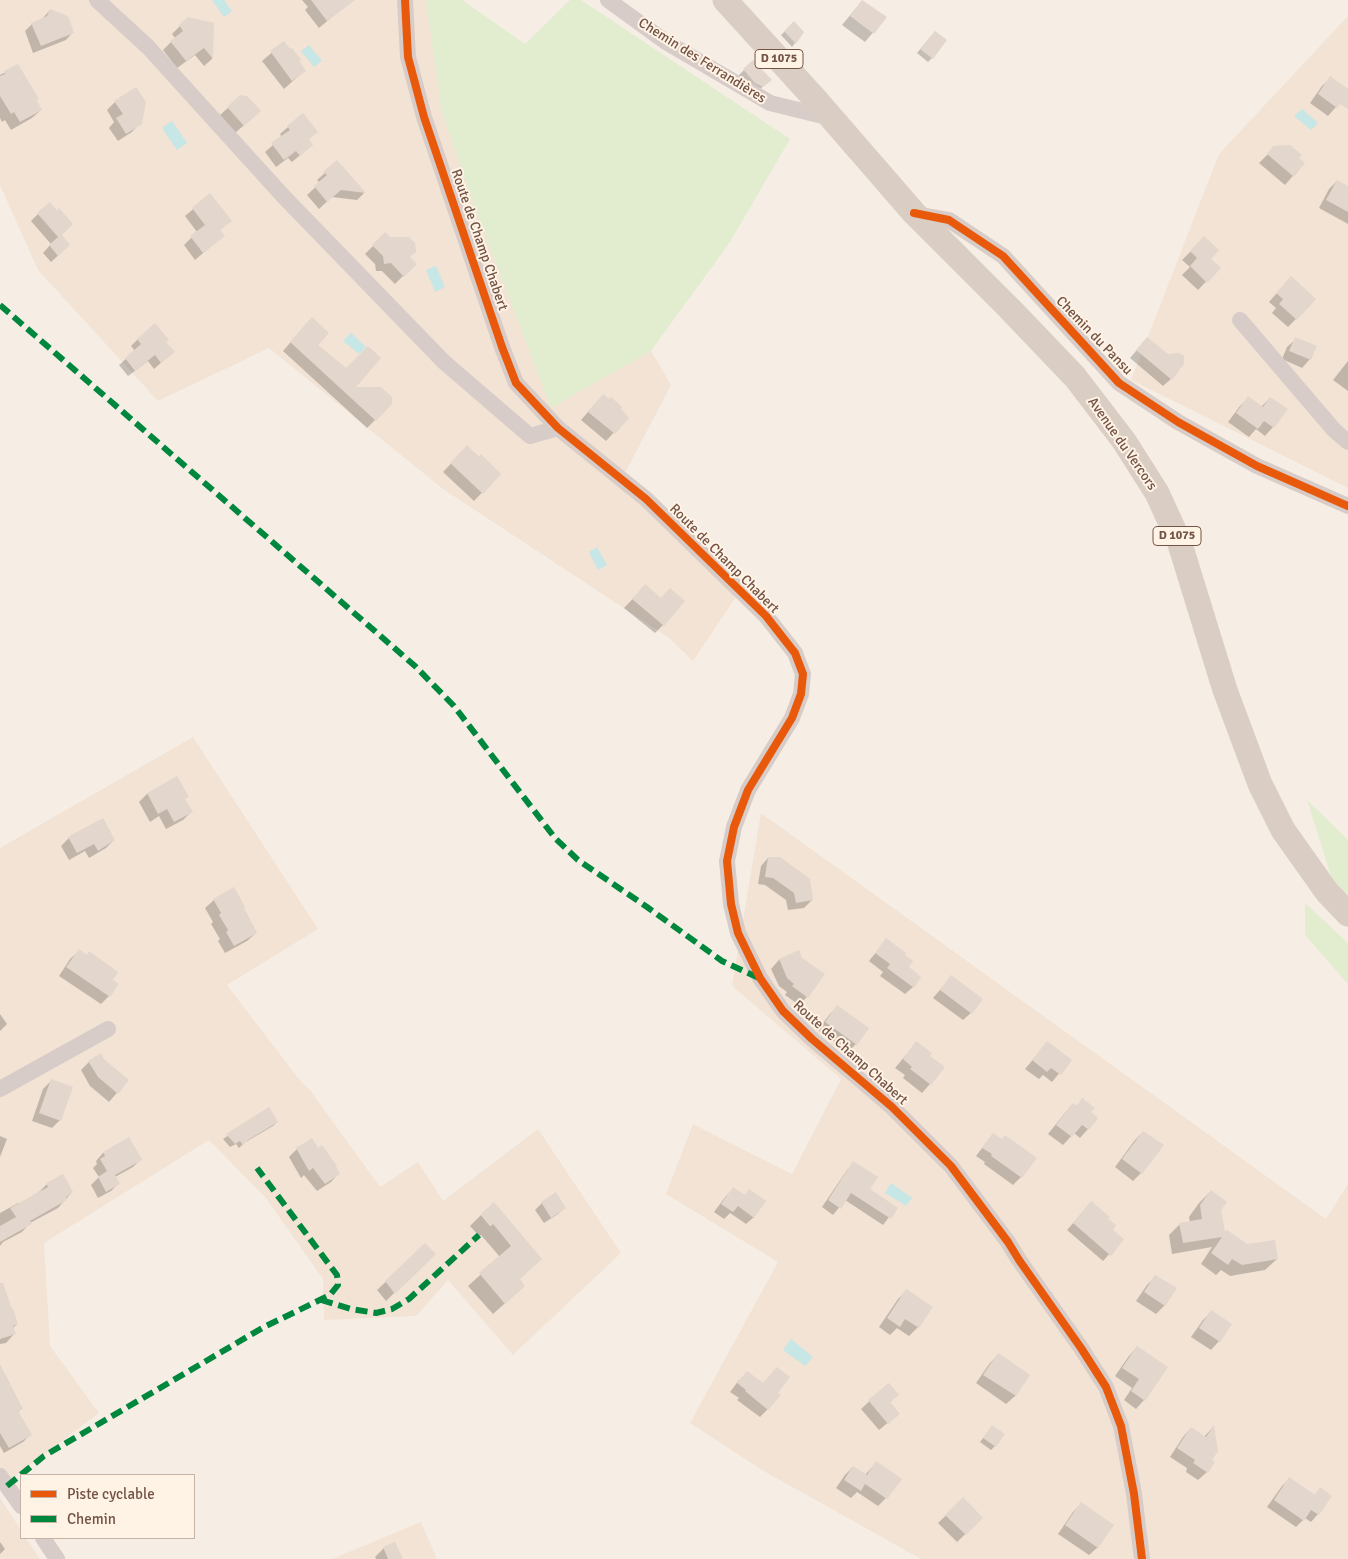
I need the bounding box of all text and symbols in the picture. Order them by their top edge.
street label: Chemin des Ferrandières [635,15,769,107]
road number: D 1075 [755,50,803,68]
street label: Route de Champ Chabert [447,167,511,313]
street label: Chemin du Pansu [1052,293,1136,379]
street label: Avenue du Vercors [1084,394,1160,494]
street label: Route de Champ Chabert [666,501,782,617]
road number: D 1075 [1153,526,1201,546]
street label: Route de Champ Chabert [789,997,911,1109]
legend [20,1474,195,1539]
text: Piste cyclable [67,1485,155,1503]
text: Chemin [67,1510,116,1528]

